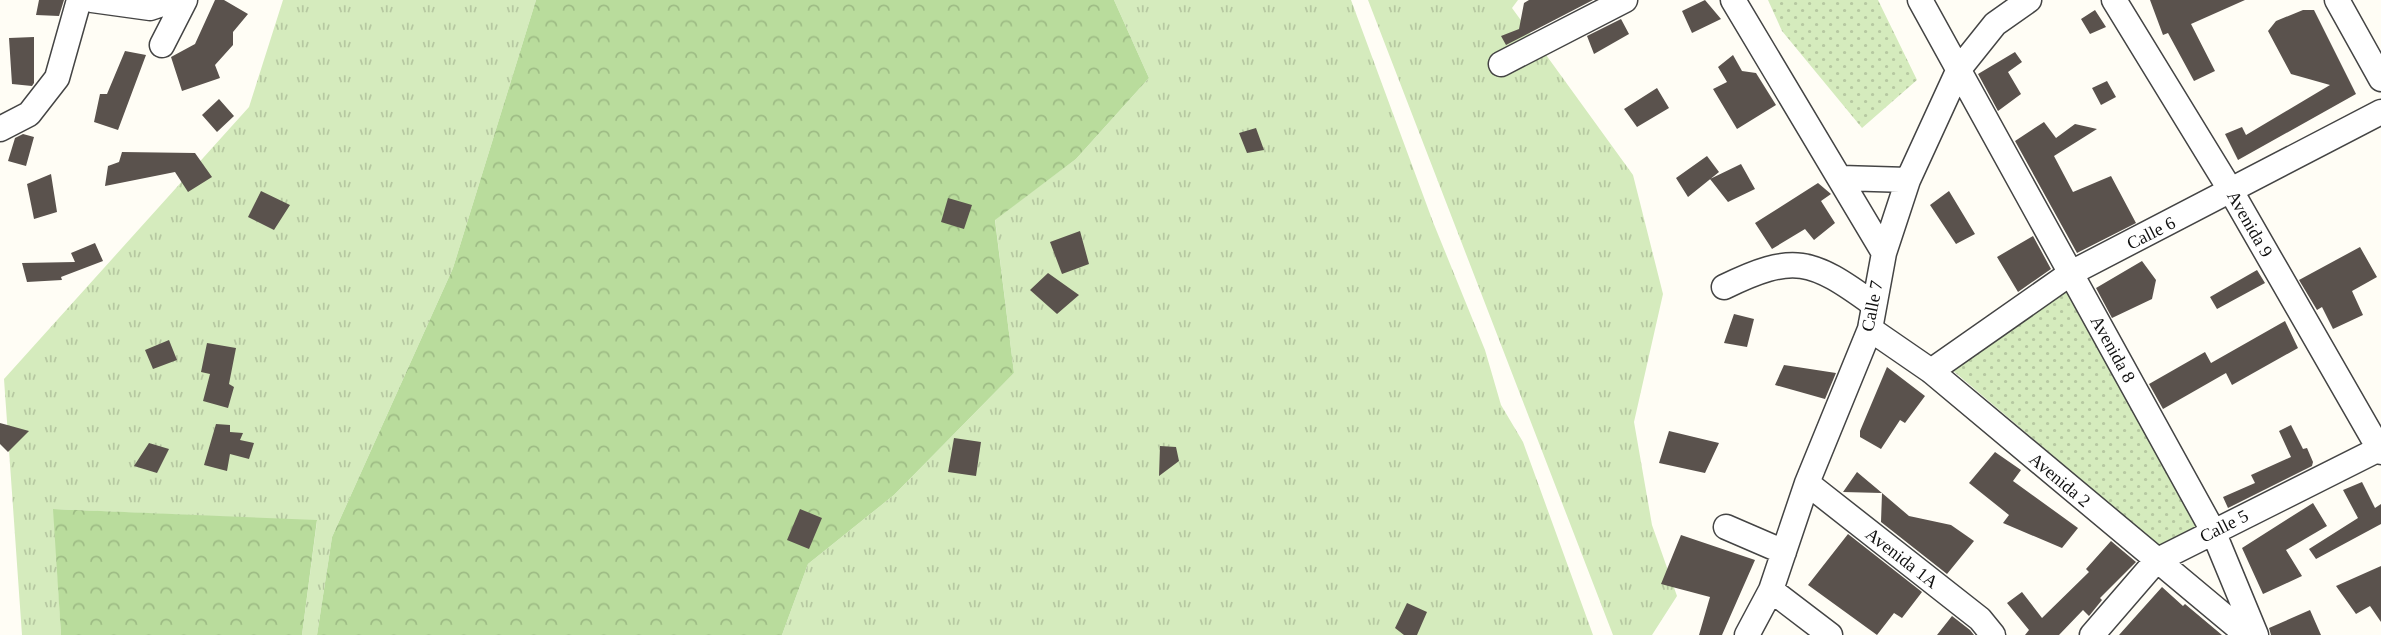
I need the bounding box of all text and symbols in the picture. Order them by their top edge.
street label: Avenida 9 [2223,187,2277,261]
street label: Calle 6 [2124,212,2178,254]
street label: Calle 7 [1857,279,1887,333]
street label: Avenida 8 [2087,312,2139,386]
street label: Avenida 2 [2026,449,2094,511]
street label: Calle 5 [2197,505,2251,547]
street label: Avenida 1A [1862,524,1942,592]

